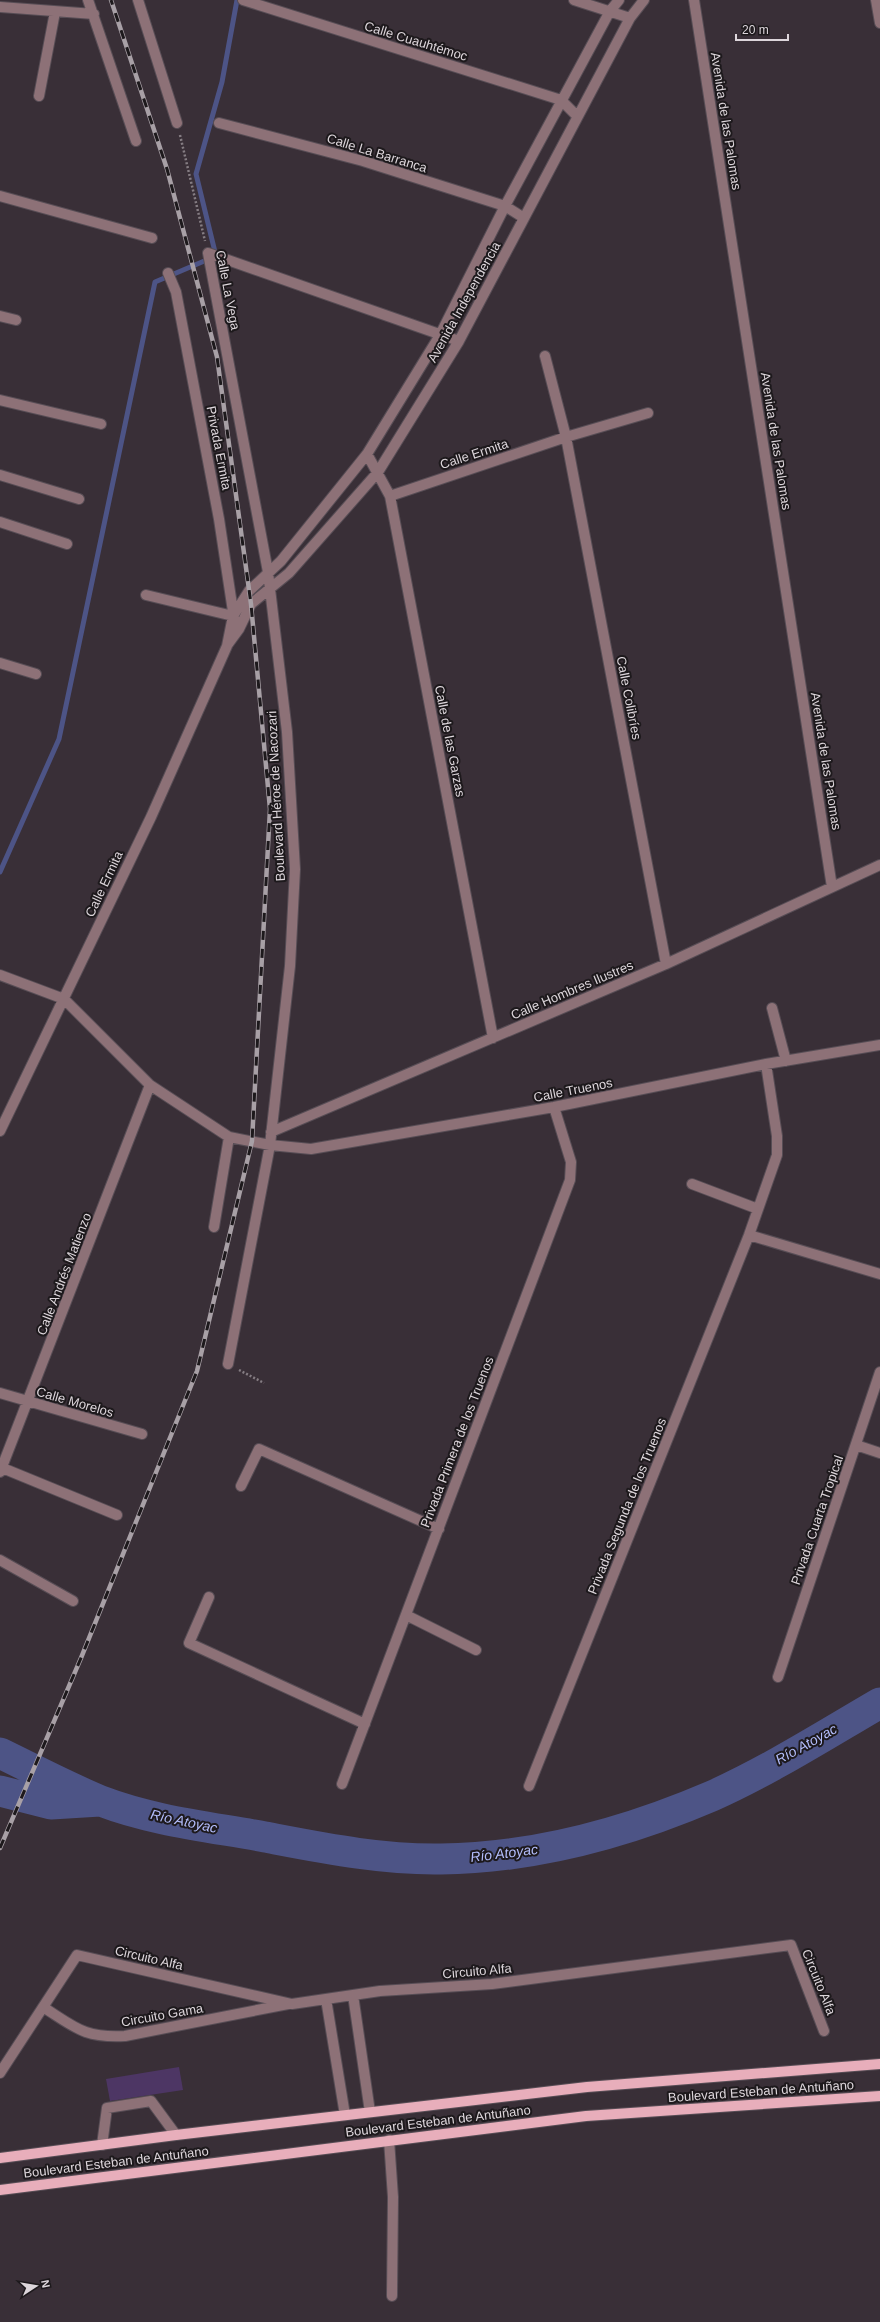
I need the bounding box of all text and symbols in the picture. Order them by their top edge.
scale bar [736,16,788,42]
street label: Calle Cuauhtémoc [363,18,470,64]
text: 20 m [742,23,769,37]
street label: Avenida de las Palomas [708,51,744,191]
street label: Calle La Barranca [325,131,430,176]
street label: Avenida Independencia [425,238,504,365]
street label: Calle La Vega [213,249,243,332]
street label: Avenida de las Palomas [758,371,794,511]
street label: Privada Ermita [204,405,235,492]
street label: Calle Ermita [438,436,511,472]
street label: Calle Colibríes [614,655,645,741]
street label: Calle de las Garzas [432,684,468,799]
street label: Avenida de las Palomas [808,691,844,831]
street label: Boulevard Héroe de Nacozari [264,710,288,882]
street label: Calle Ermita [82,848,126,919]
street label: Calle Hombres Ilustres [509,957,636,1023]
street label: Calle Truenos [532,1075,614,1105]
street label: Calle Andrés Matienzo [34,1211,94,1337]
street label: Privada Primera de los Truenos [417,1354,497,1530]
street label: Calle Morelos [35,1384,116,1420]
street label: Privada Segunda de los Truenos [585,1415,669,1596]
street label: Privada Cuarta Tropical [788,1453,846,1587]
water label: Río Atoyac [772,1721,840,1767]
water label: Río Atoyac [149,1806,219,1836]
water label: Río Atoyac [469,1841,539,1865]
street label: Circuito Alfa [114,1943,185,1973]
street label: Circuito Alfa [799,1947,839,2018]
street label: Circuito Alfa [442,1960,513,1981]
street label: Circuito Gama [120,2000,205,2030]
street label: Boulevard Esteban de Antuñano [667,2077,855,2105]
street label: Boulevard Esteban de Antuñano [345,2102,531,2140]
street label: Boulevard Esteban de Antuñano [23,2143,209,2181]
north arrow [16,2266,56,2306]
text: N [39,2279,52,2289]

